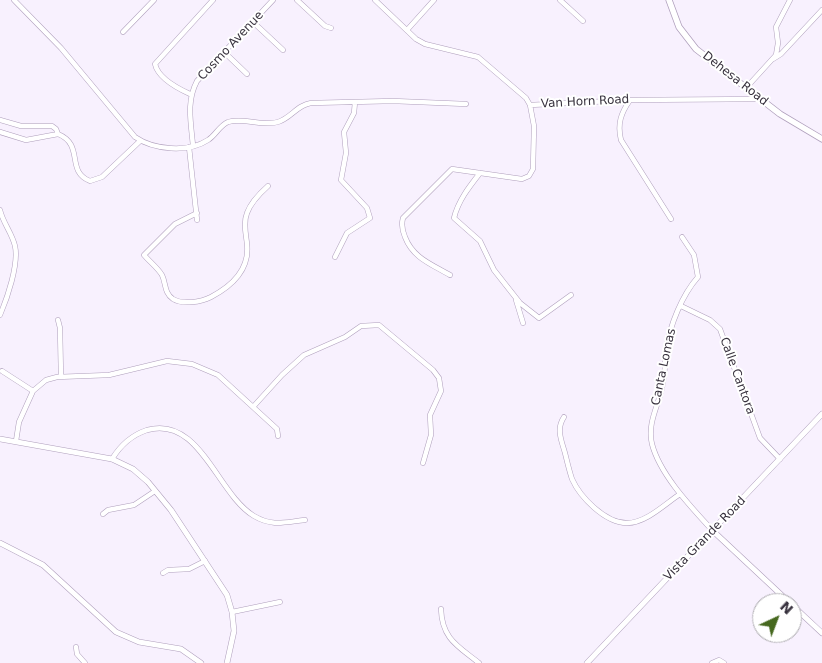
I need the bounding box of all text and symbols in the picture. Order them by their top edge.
street label: Cosmo Avenue [195,8,267,84]
street label: Dehesa Road [699,49,771,109]
street label: Van Horn Road [540,92,630,112]
street label: Canta Lomas [649,327,679,407]
street label: Calle Cantora [716,335,758,417]
street label: Vista Grande Road [661,494,749,584]
north arrow [752,593,802,643]
text: N [777,598,796,618]

